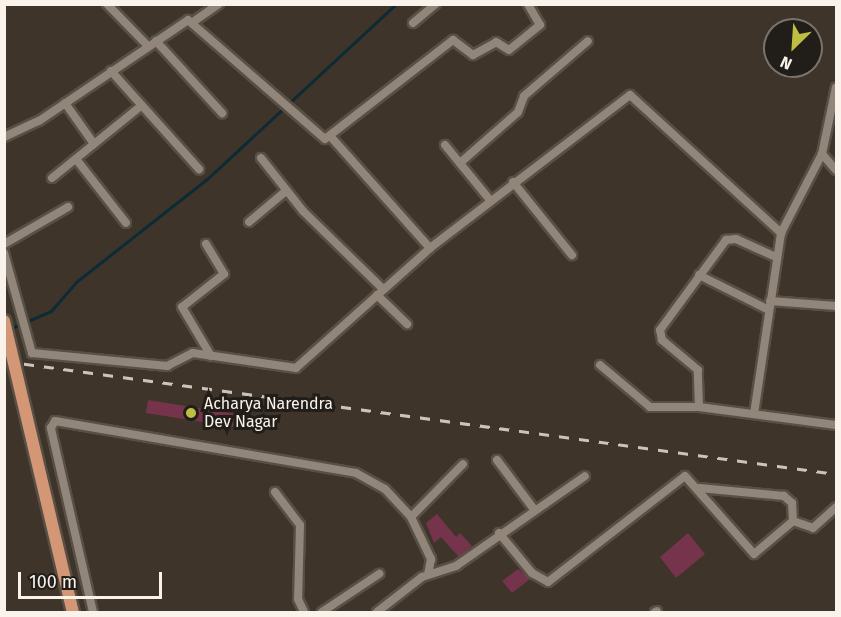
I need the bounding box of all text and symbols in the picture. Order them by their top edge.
north arrow [763,18,823,78]
text: N [777,52,795,74]
place label: Acharya Narendra Dev Nagar [204,394,333,432]
marker: Acharya Narendra Dev Nagar [182,404,200,422]
scale bar [21,560,165,598]
text: 100 m [29,571,77,593]

